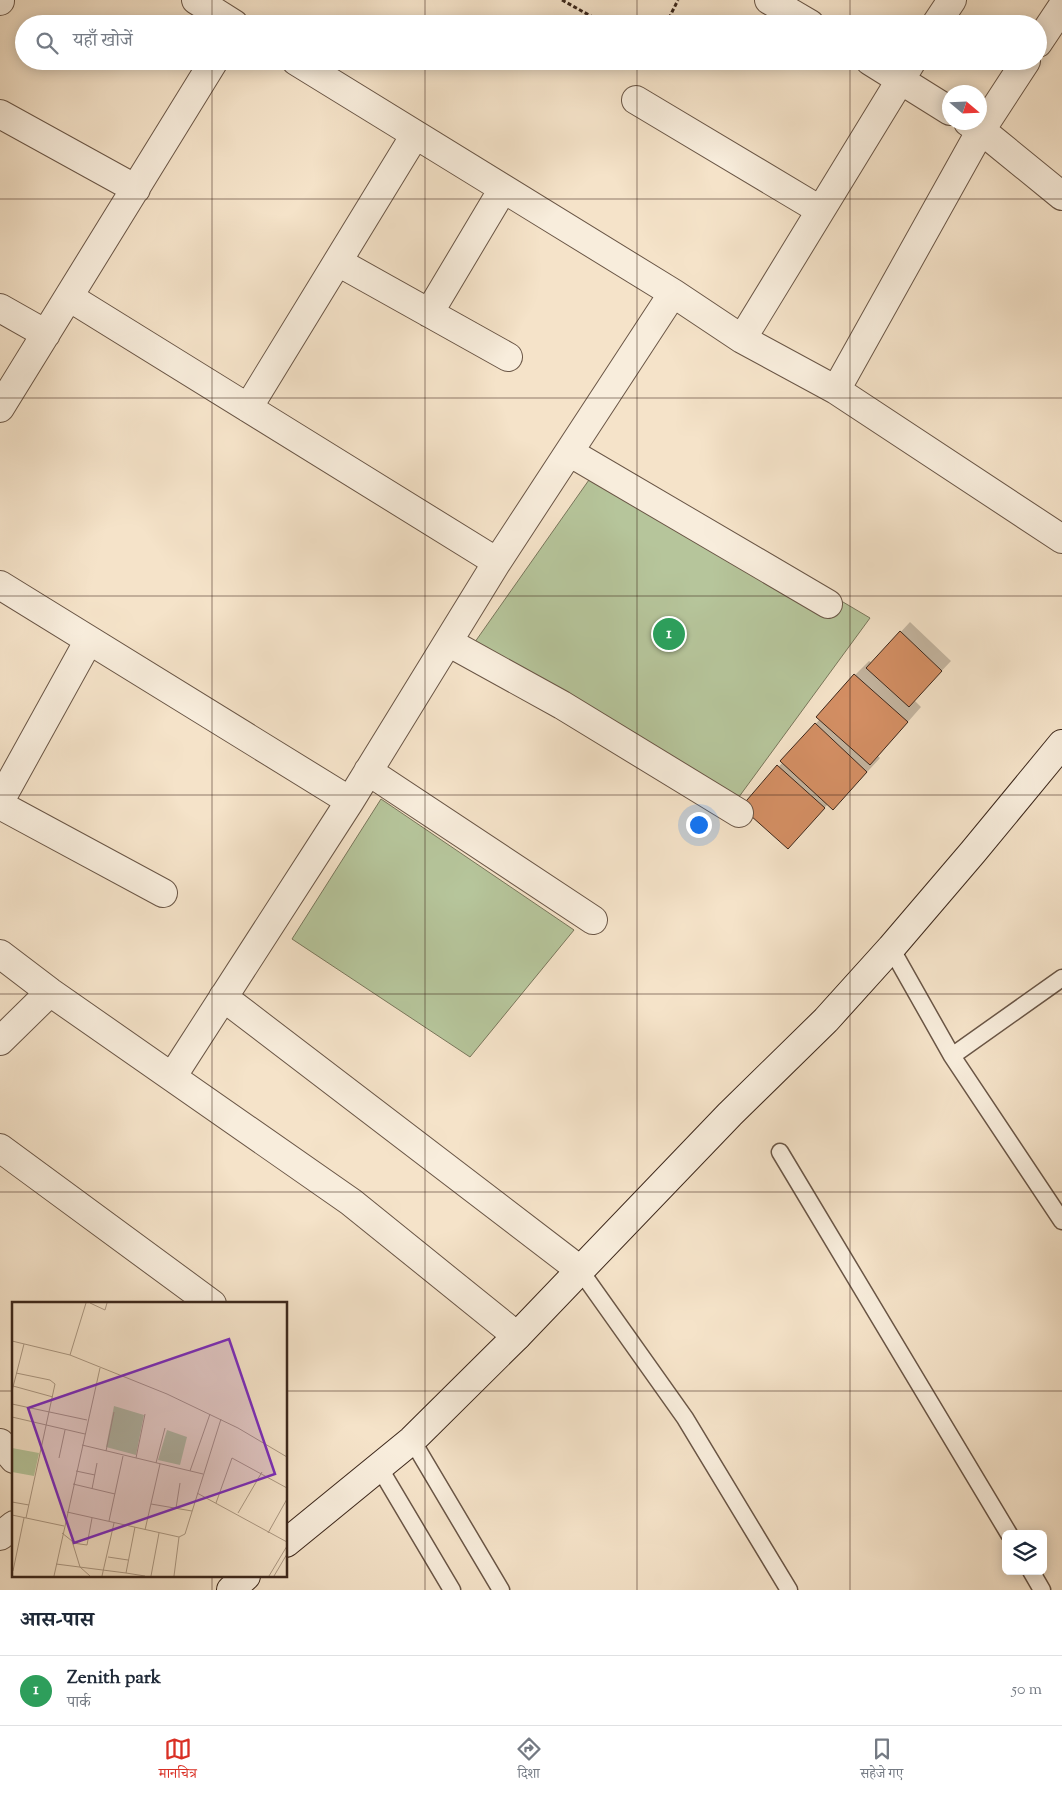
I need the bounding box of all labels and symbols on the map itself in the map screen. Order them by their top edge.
north arrow [942,85,987,130]
pin: 1 [653,615,685,653]
your location [686,812,712,838]
inset map [12,1302,288,1578]

